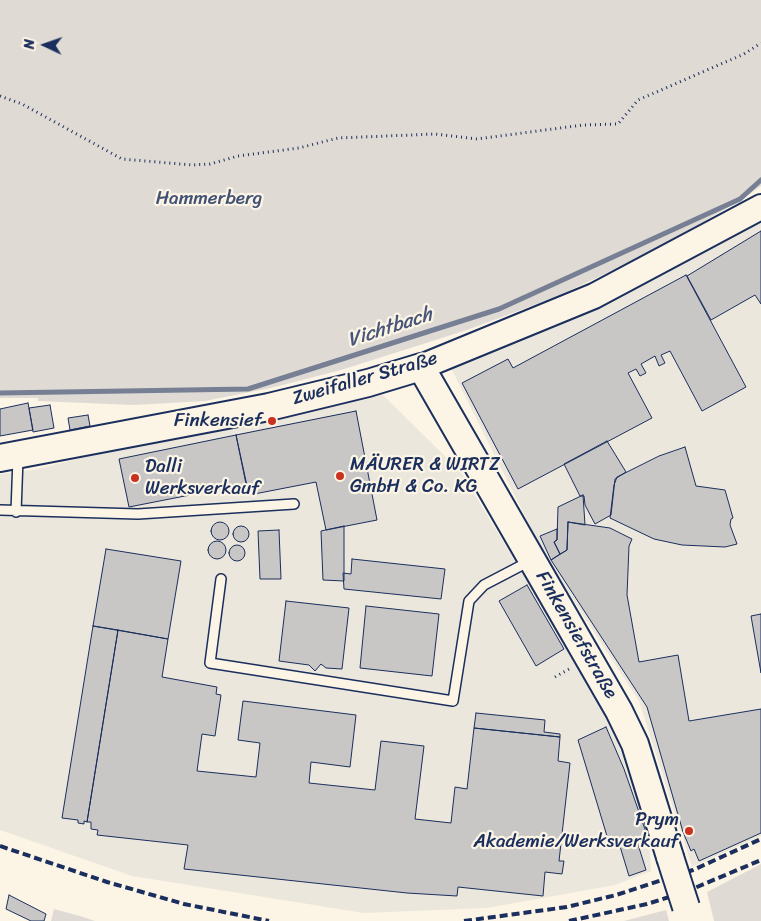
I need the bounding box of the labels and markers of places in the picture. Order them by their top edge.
place label: Finkensief [174,410,262,432]
marker: Finkensief [266,415,278,427]
place label: MÄURER & WIRTZ GmbH & Co. KG [350,454,500,498]
place label: Dalli Werksverkauf [145,456,260,500]
marker: MÄURER & WIRTZ GmbH & Co. KG [334,470,346,482]
marker: Dalli Werksverkauf [129,472,141,484]
place label: Prym Akademie/Werksverkauf [473,809,679,853]
marker: Prym Akademie/Werksverkauf [683,825,695,837]

